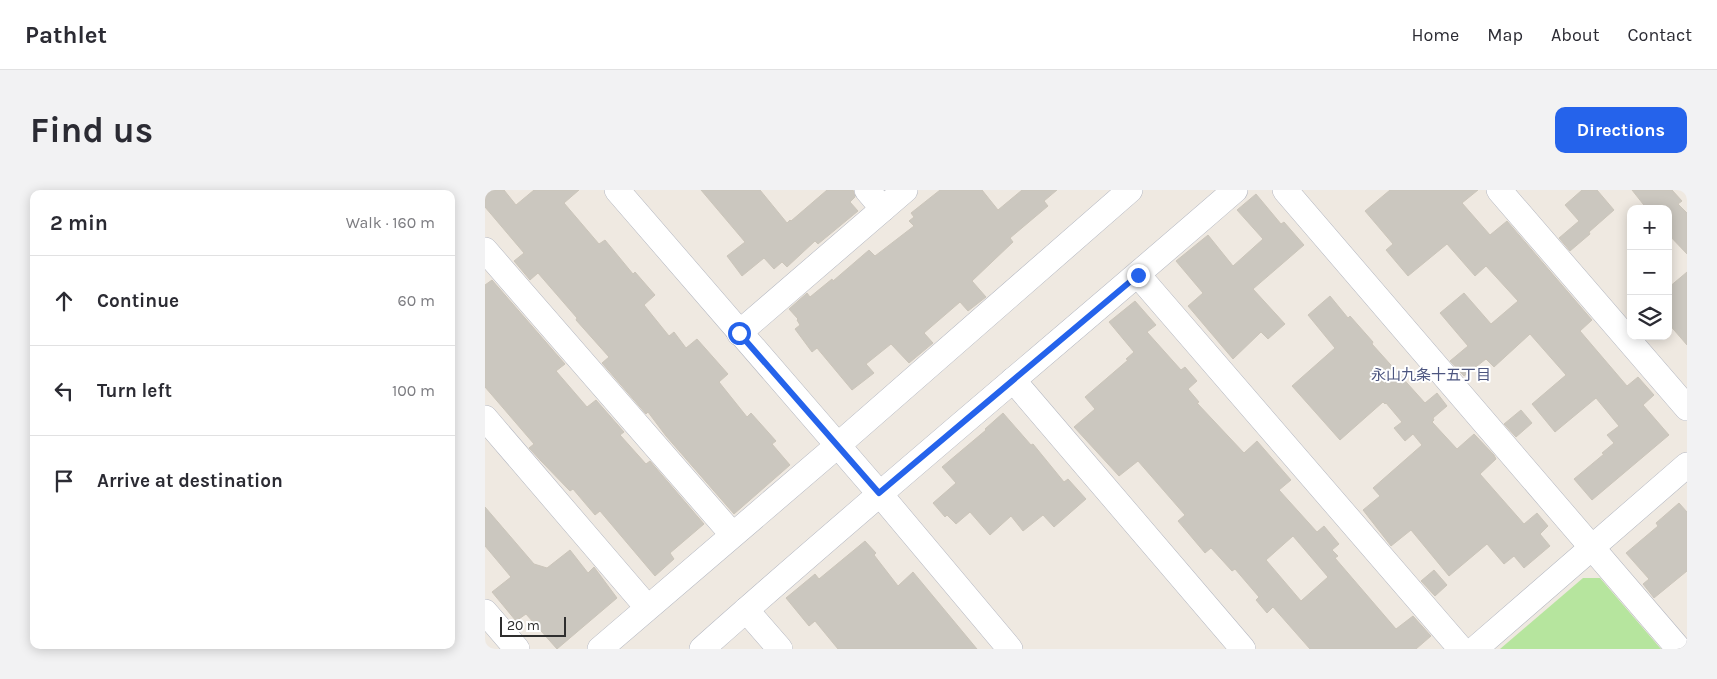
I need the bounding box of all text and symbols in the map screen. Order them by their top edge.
text: Pathlet [25,21,107,49]
text: Home [1411,24,1459,46]
text: Map [1487,24,1523,46]
text: About [1551,24,1600,46]
text: Contact [1628,24,1692,46]
button: Directions [1555,107,1687,153]
text: Find us [30,110,153,151]
map controls [1627,205,1672,340]
button: + [1627,205,1672,250]
text: 2 min [50,211,108,235]
text: Walk · 160 m [346,213,435,232]
button: − [1627,250,1672,295]
route end [1127,264,1150,287]
icon: ahead [50,287,78,315]
text: Continue [97,290,179,312]
text: 60 m [398,291,435,310]
button: layers [1627,295,1672,340]
route start [728,322,751,345]
district label: 永山九条十五丁目 [1371,366,1491,384]
icon: left [50,377,78,405]
text: Turn left [97,380,172,402]
text: 100 m [392,381,435,400]
icon: arrive [50,467,78,495]
text: Arrive at destination [97,470,283,492]
scale bar [500,614,566,637]
text: 20 m [507,617,540,634]

